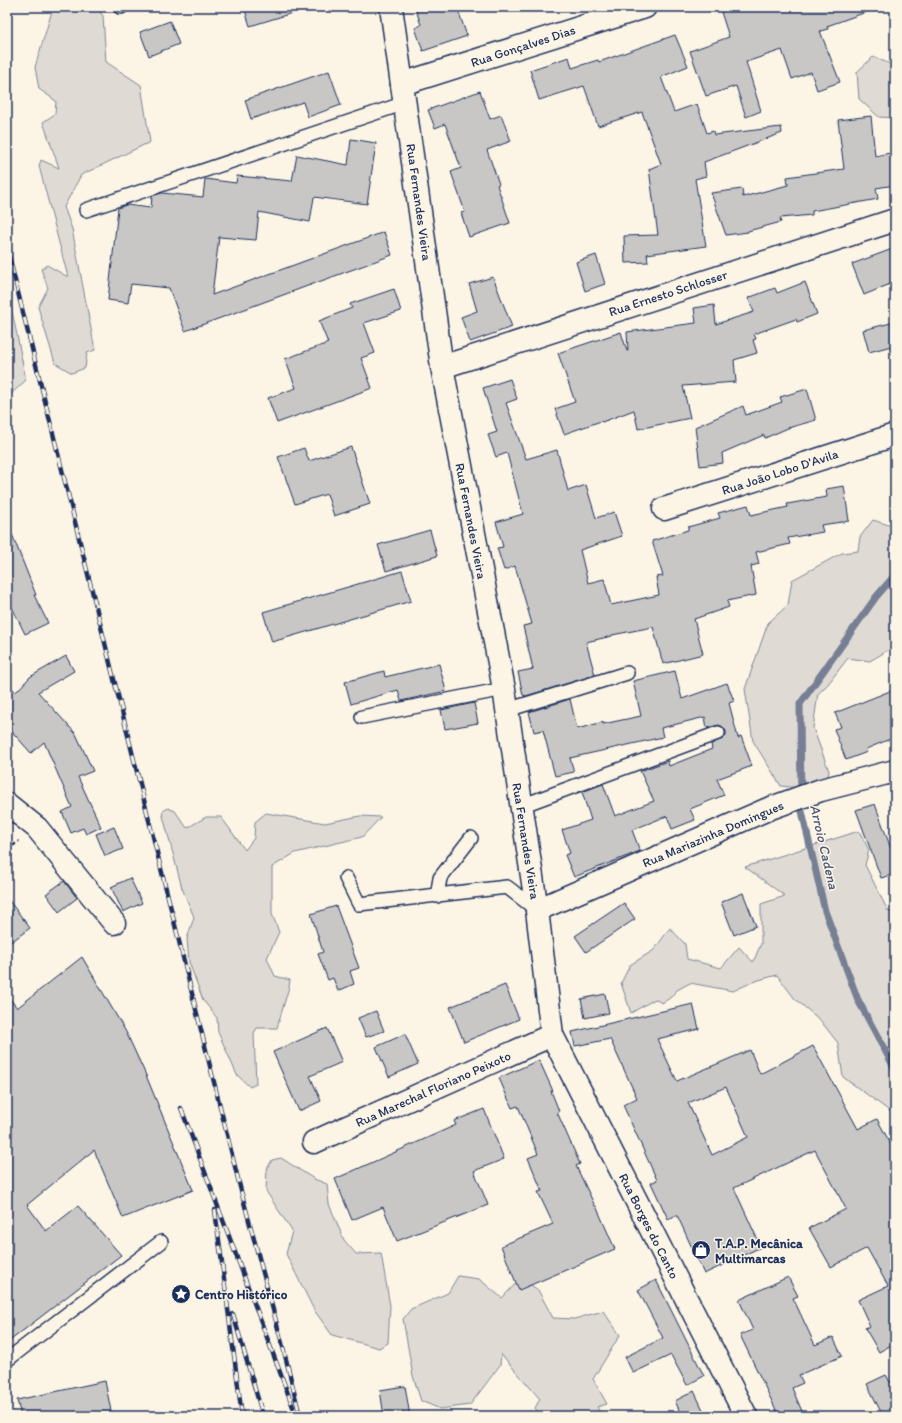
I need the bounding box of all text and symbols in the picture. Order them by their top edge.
street label: Rua Gonçalves Dias [469,22,577,70]
street label: Rua Fernandes Vieira [403,142,435,262]
street label: Rua Ernesto Schlosser [607,267,730,319]
street label: Rua João Lobo D'Avila [720,446,841,498]
street label: Rua Fernandes Vieira [452,462,490,581]
street label: Rua Fernandes Vieira [509,782,543,901]
street label: Rua Mariazinha Domingues [640,797,786,871]
water label: Arroio Cadena [806,803,842,892]
street label: Rua Marechal Floriano Peixoto [353,1048,513,1130]
street label: Rua Borges do Canto [616,1171,682,1281]
place label: T.A.P. Mecânica Multimarcas [714,1236,803,1266]
shop icon: T.A.P. Mecânica Multimarcas [690,1239,712,1261]
place icon: Centro Histórico [170,1283,192,1305]
place label: Centro Histórico [195,1287,288,1302]

